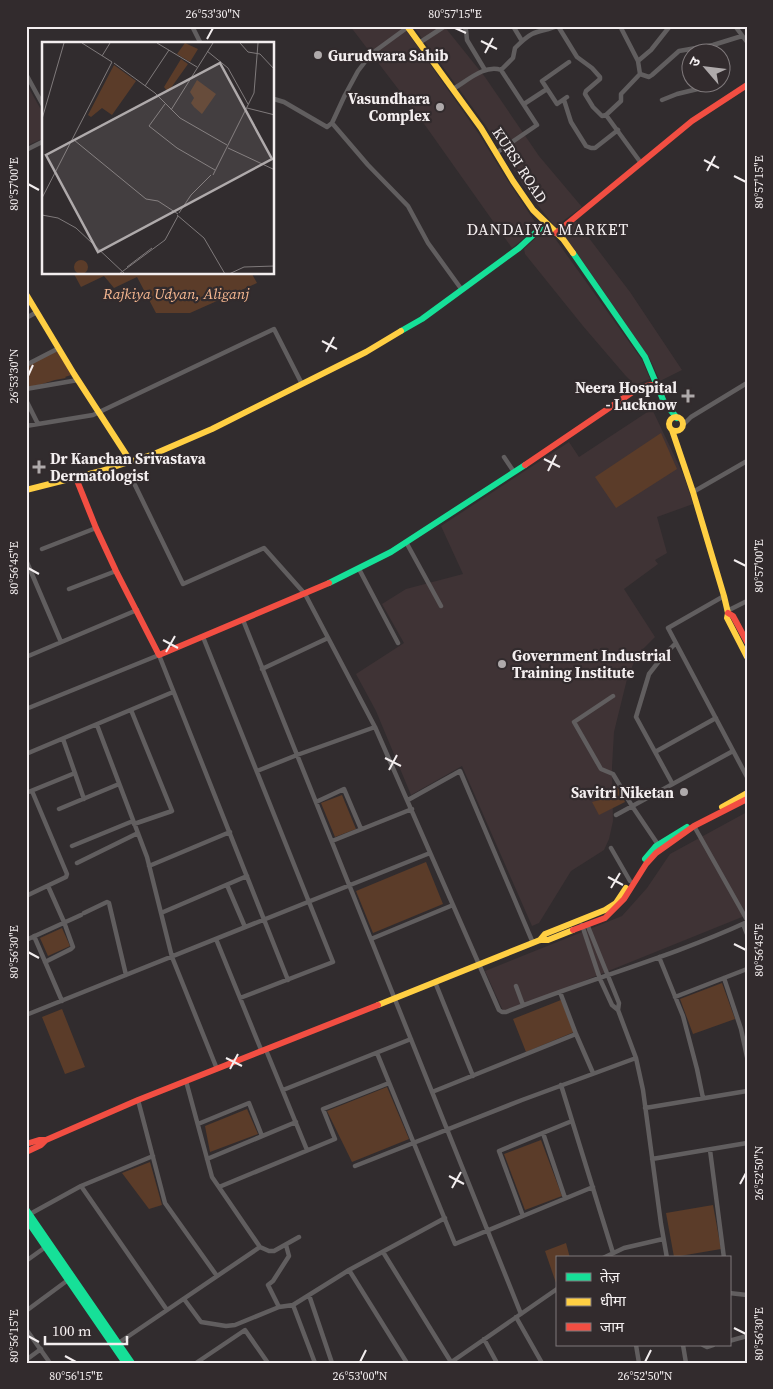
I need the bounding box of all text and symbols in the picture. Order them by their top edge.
text: 26°53'30"N [185,6,241,22]
text: 80°57'15"E [428,6,482,22]
inset map [42,42,275,275]
north arrow [680,42,730,92]
place label: Gurudwara Sahib [328,45,448,66]
marker: Gurudwara Sahib [312,49,324,61]
text: उ [684,53,706,70]
place label: Vasundhara Complex [348,88,431,126]
marker: Vasundhara Complex [434,101,446,113]
street label: KURSI ROAD [488,123,552,207]
text: 80°57'15"E [751,155,767,209]
text: 80°57'00"E [6,157,22,211]
district label: DANDAIYA MARKET [467,218,629,240]
park label: Rajkiya Udyan, Aliganj [102,283,250,304]
text: 26°53'30"N [6,348,22,404]
place label: Neera Hospital - Lucknow [575,377,677,415]
marker: Neera Hospital - Lucknow [681,389,695,403]
place label: Dr Kanchan Srivastava Dermatologist [50,448,207,486]
marker: Dr Kanchan Srivastava Dermatologist [32,460,46,474]
text: 80°57'00"E [751,539,767,593]
text: 80°56'45"E [6,541,22,595]
place label: Government Industrial Training Institute [512,645,671,683]
marker: Government Industrial Training Institute [496,658,508,670]
place label: Savitri Niketan [571,782,674,803]
marker: Savitri Niketan [678,786,690,798]
text: 80°56'45"E [751,923,767,977]
text: 80°56'30"E [6,925,22,979]
text: 26°52'50"N [751,1145,767,1201]
legend [556,1256,730,1346]
text: तेज़ [600,1266,621,1287]
text: धीमा [600,1290,627,1311]
text: 80°56'30"E [751,1307,767,1361]
text: 80°56'15"E [6,1309,22,1363]
scale bar [45,1314,128,1346]
text: जाम [600,1316,625,1337]
text: 100 m [52,1320,92,1341]
text: 80°56'15"E [49,1368,103,1384]
text: 26°53'00"N [332,1368,388,1384]
text: 26°52'50"N [617,1368,673,1384]

